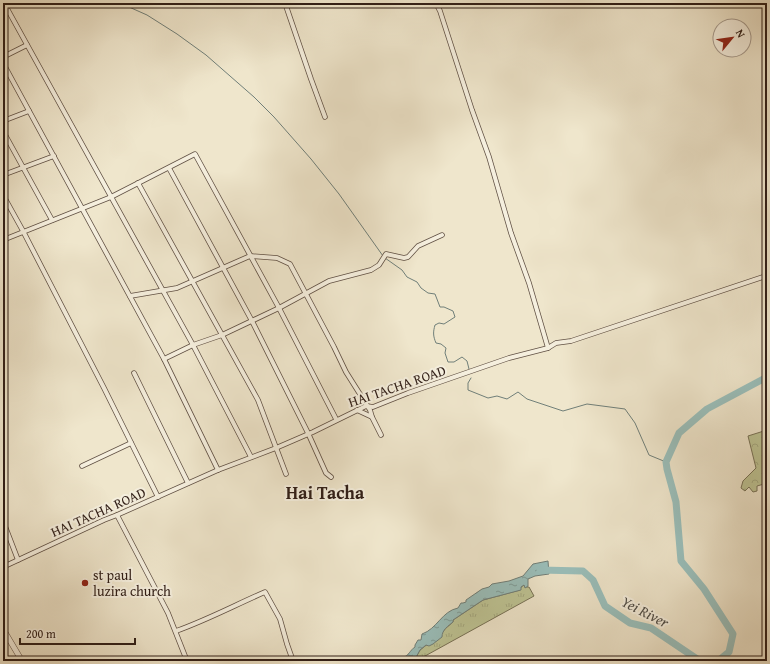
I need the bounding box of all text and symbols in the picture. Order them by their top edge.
north arrow [712,18,752,58]
text: N [732,26,750,41]
street label: HAI TACHA ROAD [345,360,449,412]
district label: Hai Tacha [286,479,365,506]
street label: HAI TACHA ROAD [47,482,149,542]
place label: st paul luzira church [93,565,171,601]
marker: st paul luzira church [80,578,90,588]
water label: Yei River [618,591,673,633]
scale bar [20,620,135,646]
text: 200 m [26,625,56,642]

